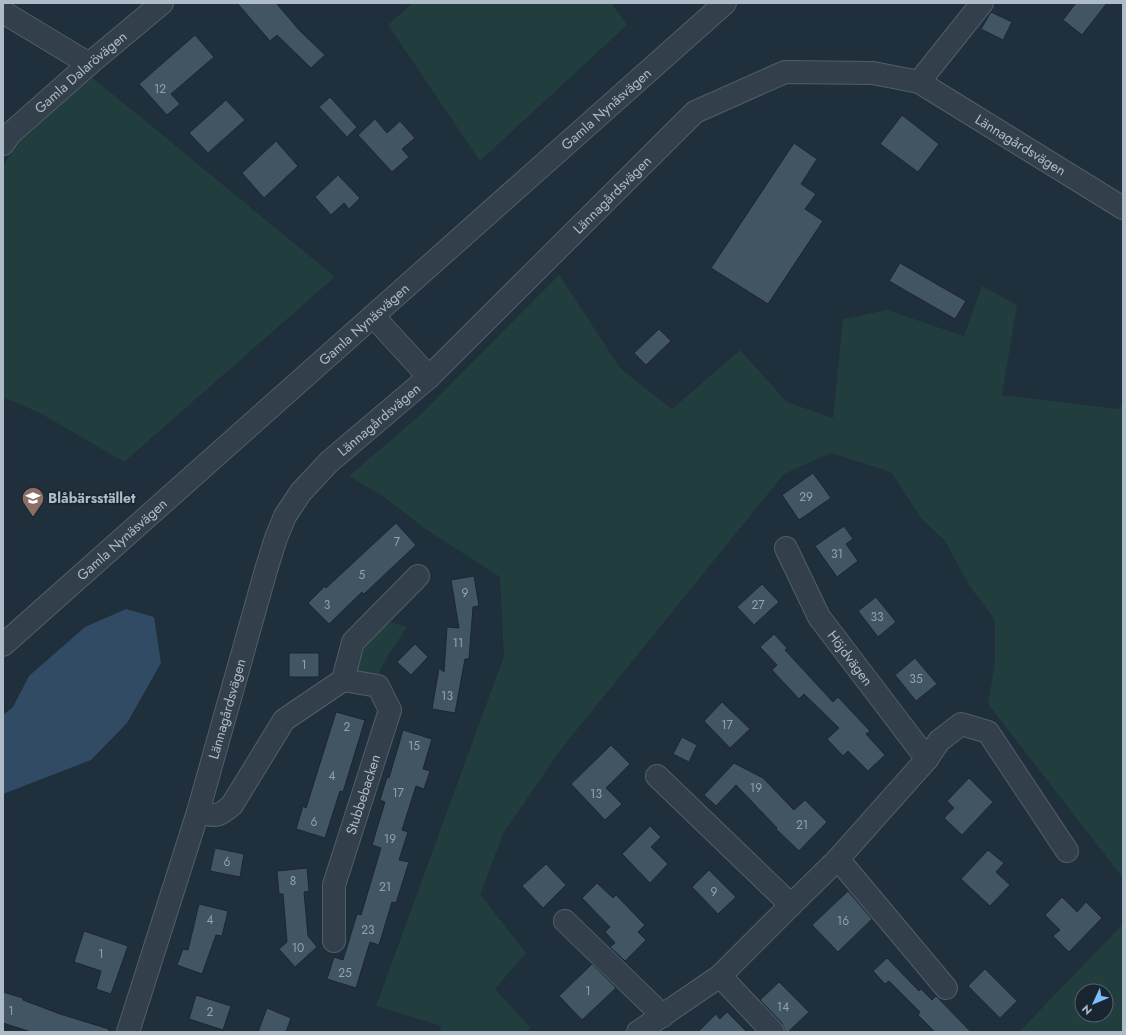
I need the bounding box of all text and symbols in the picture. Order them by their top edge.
street label: Gamla Dalarövägen [30,27,131,118]
street label: Gamla Nynäsvägen [556,63,656,154]
house number: 12 [154,80,166,98]
street label: Lännagårdsvägen [971,109,1070,180]
street label: Lännagårdsvägen [568,151,656,238]
street label: Gamla Nynäsvägen [314,278,414,370]
street label: Lännagårdsvägen [333,378,425,461]
school or university icon: Blåbärsstället [20,485,46,518]
place label: Blåbärsstället [48,488,136,508]
house number: 29 [799,488,813,506]
street label: Gamla Nynäsvägen [72,494,171,585]
house number: 7 [394,533,401,551]
house number: 31 [831,545,843,563]
house number: 5 [359,566,366,584]
house number: 9 [462,584,469,602]
house number: 3 [324,596,331,614]
house number: 27 [751,596,765,614]
house number: 33 [870,608,884,626]
street label: Höjdvägen [823,626,878,690]
house number: 11 [453,634,463,652]
street label: Lännagårdsvägen [203,656,251,761]
house number: 1 [301,656,307,674]
house number: 35 [909,670,923,688]
house number: 13 [441,687,453,705]
house number: 17 [721,716,734,734]
house number: 2 [344,718,351,736]
house number: 15 [408,737,420,755]
street label: Stubbebacken [341,752,385,837]
house number: 4 [329,767,336,785]
house number: 19 [750,779,762,797]
house number: 17 [392,784,405,802]
house number: 13 [590,785,602,803]
house number: 6 [311,813,318,831]
house number: 21 [796,816,808,834]
house number: 19 [384,830,396,848]
house number: 6 [224,853,231,871]
house number: 8 [290,872,296,890]
house number: 21 [379,878,391,896]
house number: 9 [711,883,718,901]
house number: 4 [207,911,214,929]
house number: 16 [837,912,849,930]
house number: 23 [361,921,375,939]
house number: 10 [292,939,304,957]
house number: 1 [98,945,104,963]
house number: 25 [338,964,352,982]
house number: 1 [585,982,591,1000]
north arrow [1074,983,1114,1023]
house number: 14 [777,998,789,1016]
text: N [1078,1001,1096,1019]
house number: 1 [8,1002,14,1020]
house number: 2 [207,1003,214,1021]

